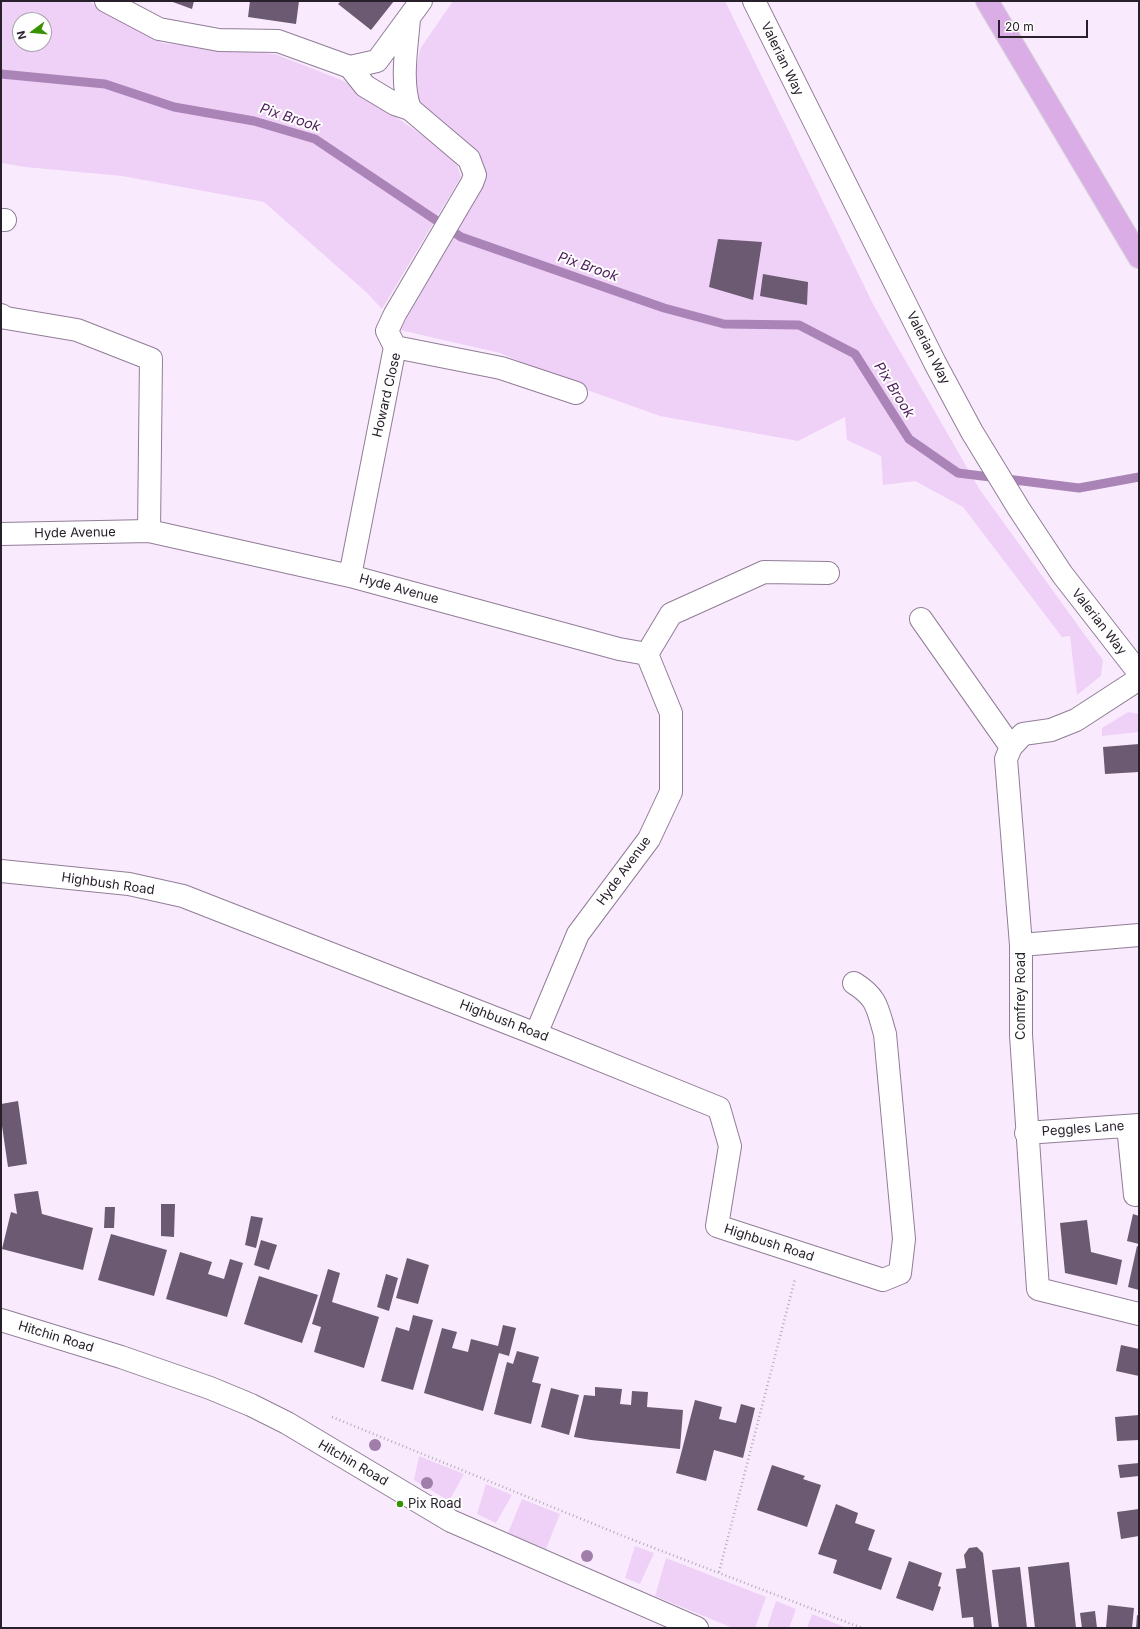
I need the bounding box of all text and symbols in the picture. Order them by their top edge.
north arrow [12,12,52,52]
scale bar [1000,12,1090,38]
text: 20 m [1005,19,1034,34]
street label: Valerian Way [758,20,806,98]
text: N [14,29,29,41]
water label: Pix Brook [258,100,322,136]
water label: Pix Brook [556,249,620,285]
street label: Valerian Way [903,309,953,387]
street label: Howard Close [370,351,404,439]
water label: Pix Brook [870,359,918,421]
street label: Hyde Avenue [34,524,116,542]
street label: Hyde Avenue [358,571,440,607]
street label: Valerian Way [1068,586,1130,658]
street label: Hyde Avenue [594,833,654,909]
street label: Highbush Road [61,870,155,898]
street label: Comfrey Road [1013,952,1029,1040]
street label: Highbush Road [457,997,551,1045]
street label: Peggles Lane [1041,1118,1125,1140]
street label: Highbush Road [722,1221,816,1265]
street label: Hitchin Road [16,1318,96,1356]
street label: Hitchin Road [315,1437,391,1489]
place label: Pix Road [408,1496,462,1512]
marker: Pix Road [395,1499,405,1509]

